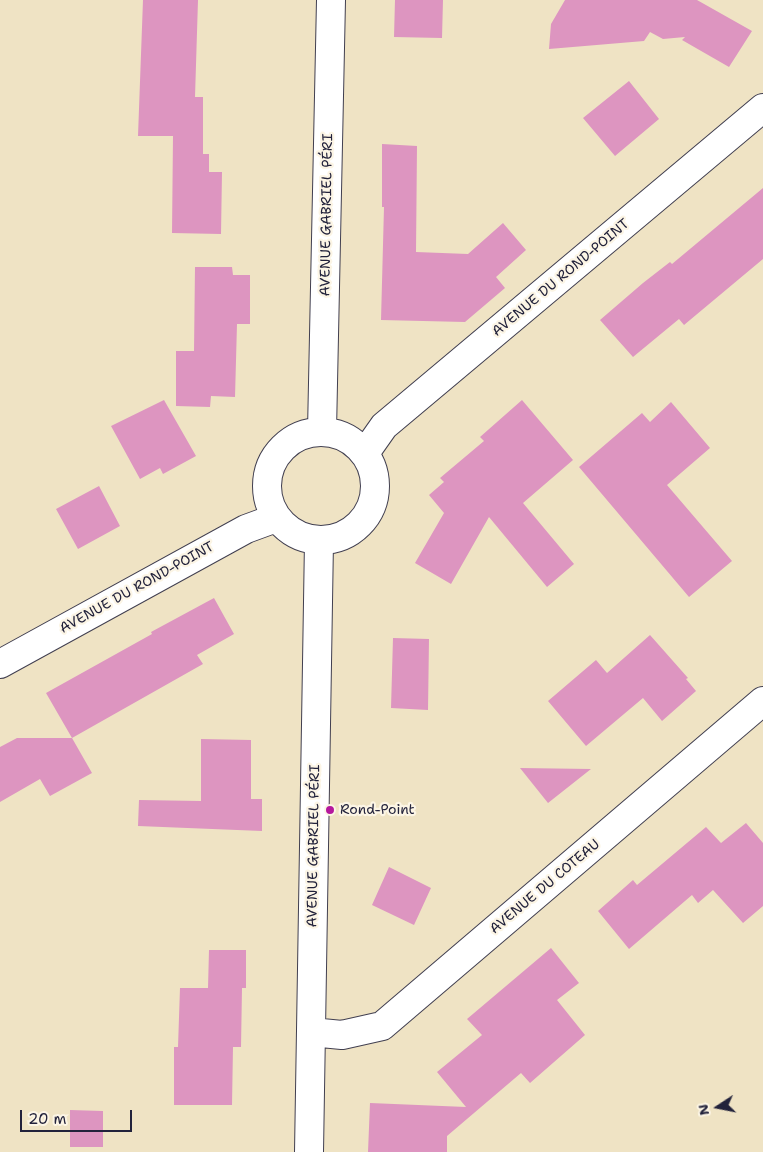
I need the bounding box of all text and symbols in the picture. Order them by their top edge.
street label: AVENUE GABRIEL PÉRI [317,133,337,297]
street label: AVENUE DU ROND-POINT [489,216,633,340]
street label: AVENUE DU ROND-POINT [57,538,217,638]
street label: AVENUE GABRIEL PÉRI [304,764,324,928]
place label: Rond-Point [340,802,415,818]
marker: Rond-Point [324,804,336,816]
street label: AVENUE DU COTEAU [487,836,603,938]
north arrow [693,1082,743,1132]
scale bar [22,1100,135,1132]
text: N [693,1103,713,1117]
text: 20 m [28,1109,67,1129]

